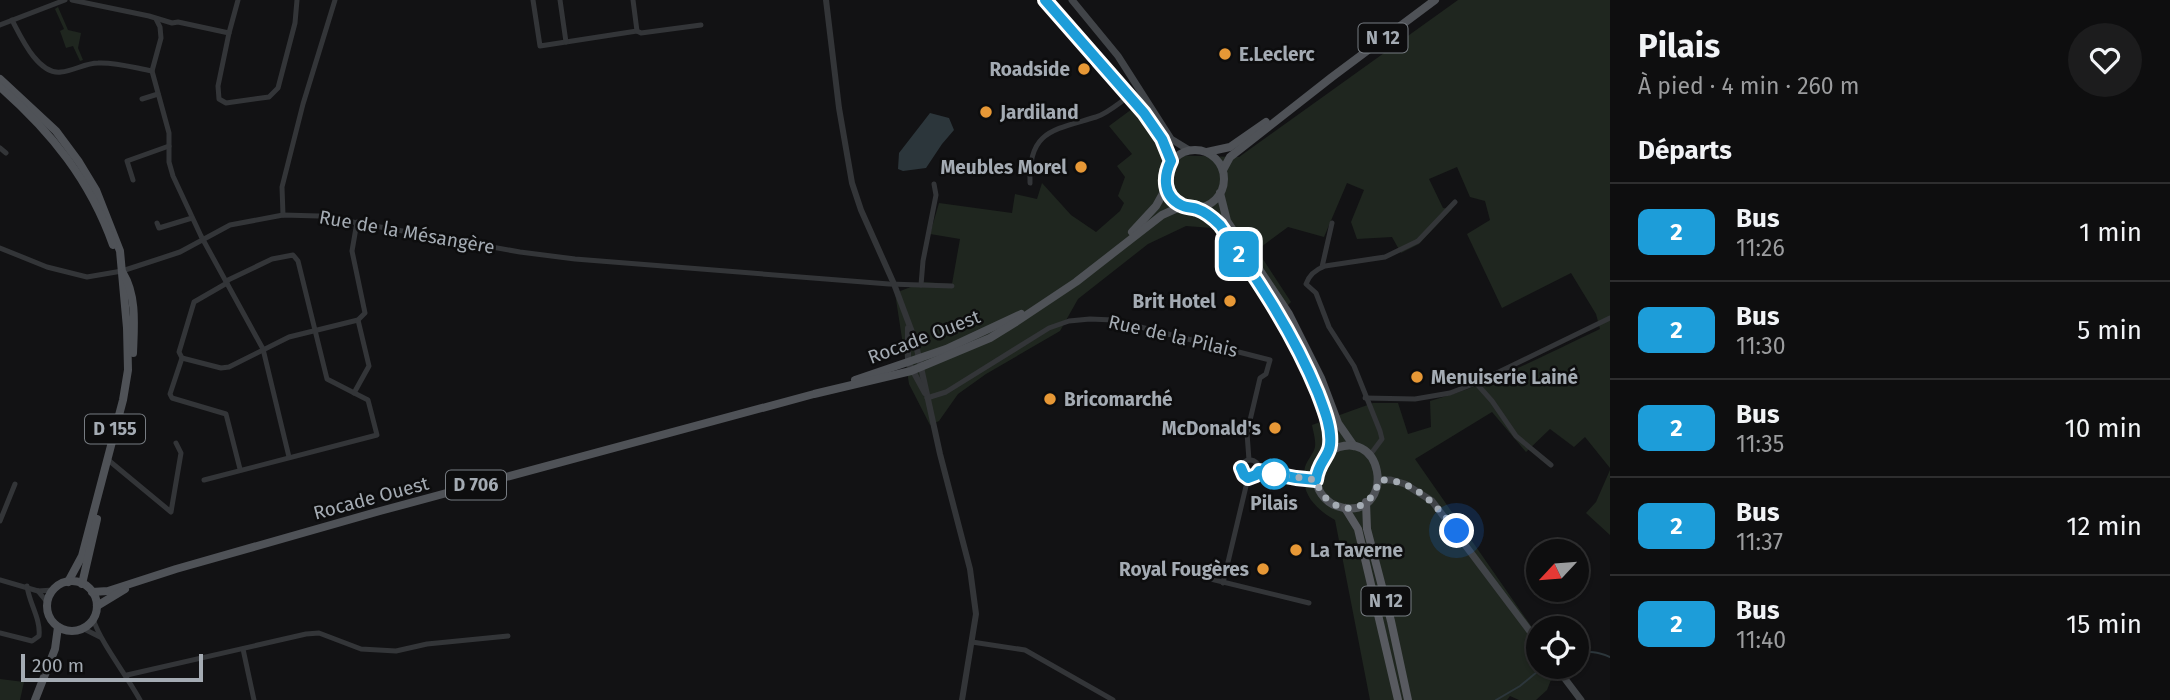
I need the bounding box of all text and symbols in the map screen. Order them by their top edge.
button: heart [2068,23,2142,97]
road number: N 12 [1358,24,1408,52]
text: Pilais [1638,26,1720,66]
place label: E.Leclerc [1239,43,1315,66]
marker: E.Leclerc [1217,46,1233,62]
place label: Roadside [989,58,1070,81]
marker: Roadside [1076,61,1092,77]
text: À pied · 4 min · 260 m [1638,72,1859,100]
place label: Jardiland [999,101,1079,124]
marker: Jardiland [978,104,994,120]
text: Départs [1638,135,1732,166]
place label: Meubles Morel [940,156,1067,179]
marker: Meubles Morel [1073,159,1089,175]
text: Bus [1736,203,1779,234]
street label: Rue de la Mésangère [317,205,497,259]
text: 1 min [2079,217,2142,248]
text: 2 [1670,218,1683,246]
line badge: 2 [1216,231,1262,277]
text: 11:26 [1736,234,1785,262]
text: 2 [1233,240,1245,268]
place label: Brit Hotel [1133,290,1216,313]
marker: Brit Hotel [1222,293,1238,309]
text: Bus [1736,301,1779,332]
street label: Rocade Ouest [865,305,984,369]
street label: Rue de la Pilais [1106,310,1240,362]
text: 5 min [2077,315,2142,346]
text: 2 [1670,316,1683,344]
text: 11:30 [1736,332,1786,360]
place label: Menuiserie Lainé [1431,366,1578,389]
marker: Menuiserie Lainé [1409,369,1425,385]
place label: Bricomarché [1064,388,1173,411]
marker: Bricomarché [1042,391,1058,407]
text: Bus [1736,399,1779,430]
text: 10 min [2064,413,2142,444]
road number: D 155 [85,414,145,444]
text: 2 [1670,414,1683,442]
place label: McDonald's [1162,417,1261,440]
marker: McDonald's [1267,420,1283,436]
text: 11:35 [1736,430,1784,458]
marker: Pilais [1259,459,1289,489]
road number: D 706 [446,471,506,500]
street label: Rocade Ouest [311,472,431,524]
place label: Pilais [1250,492,1298,515]
text: Bus [1736,497,1779,528]
text: 12 min [2066,511,2142,542]
text: 2 [1670,512,1683,540]
your location [1439,513,1474,548]
text: 11:37 [1736,528,1783,556]
place label: La Taverne [1310,539,1403,562]
north arrow [1526,539,1589,602]
map controls [1526,539,1589,679]
marker: La Taverne [1288,542,1304,558]
place label: Royal Fougères [1119,558,1249,581]
marker: Royal Fougères [1255,561,1271,577]
road number: N 12 [1362,586,1410,616]
text: Bus [1736,595,1779,626]
text: 15 min [2066,609,2142,640]
text: 2 [1670,610,1683,638]
button: locate [1526,616,1589,679]
text: 11:40 [1736,626,1786,654]
scale bar [21,651,203,683]
text: 200 m [32,654,84,677]

